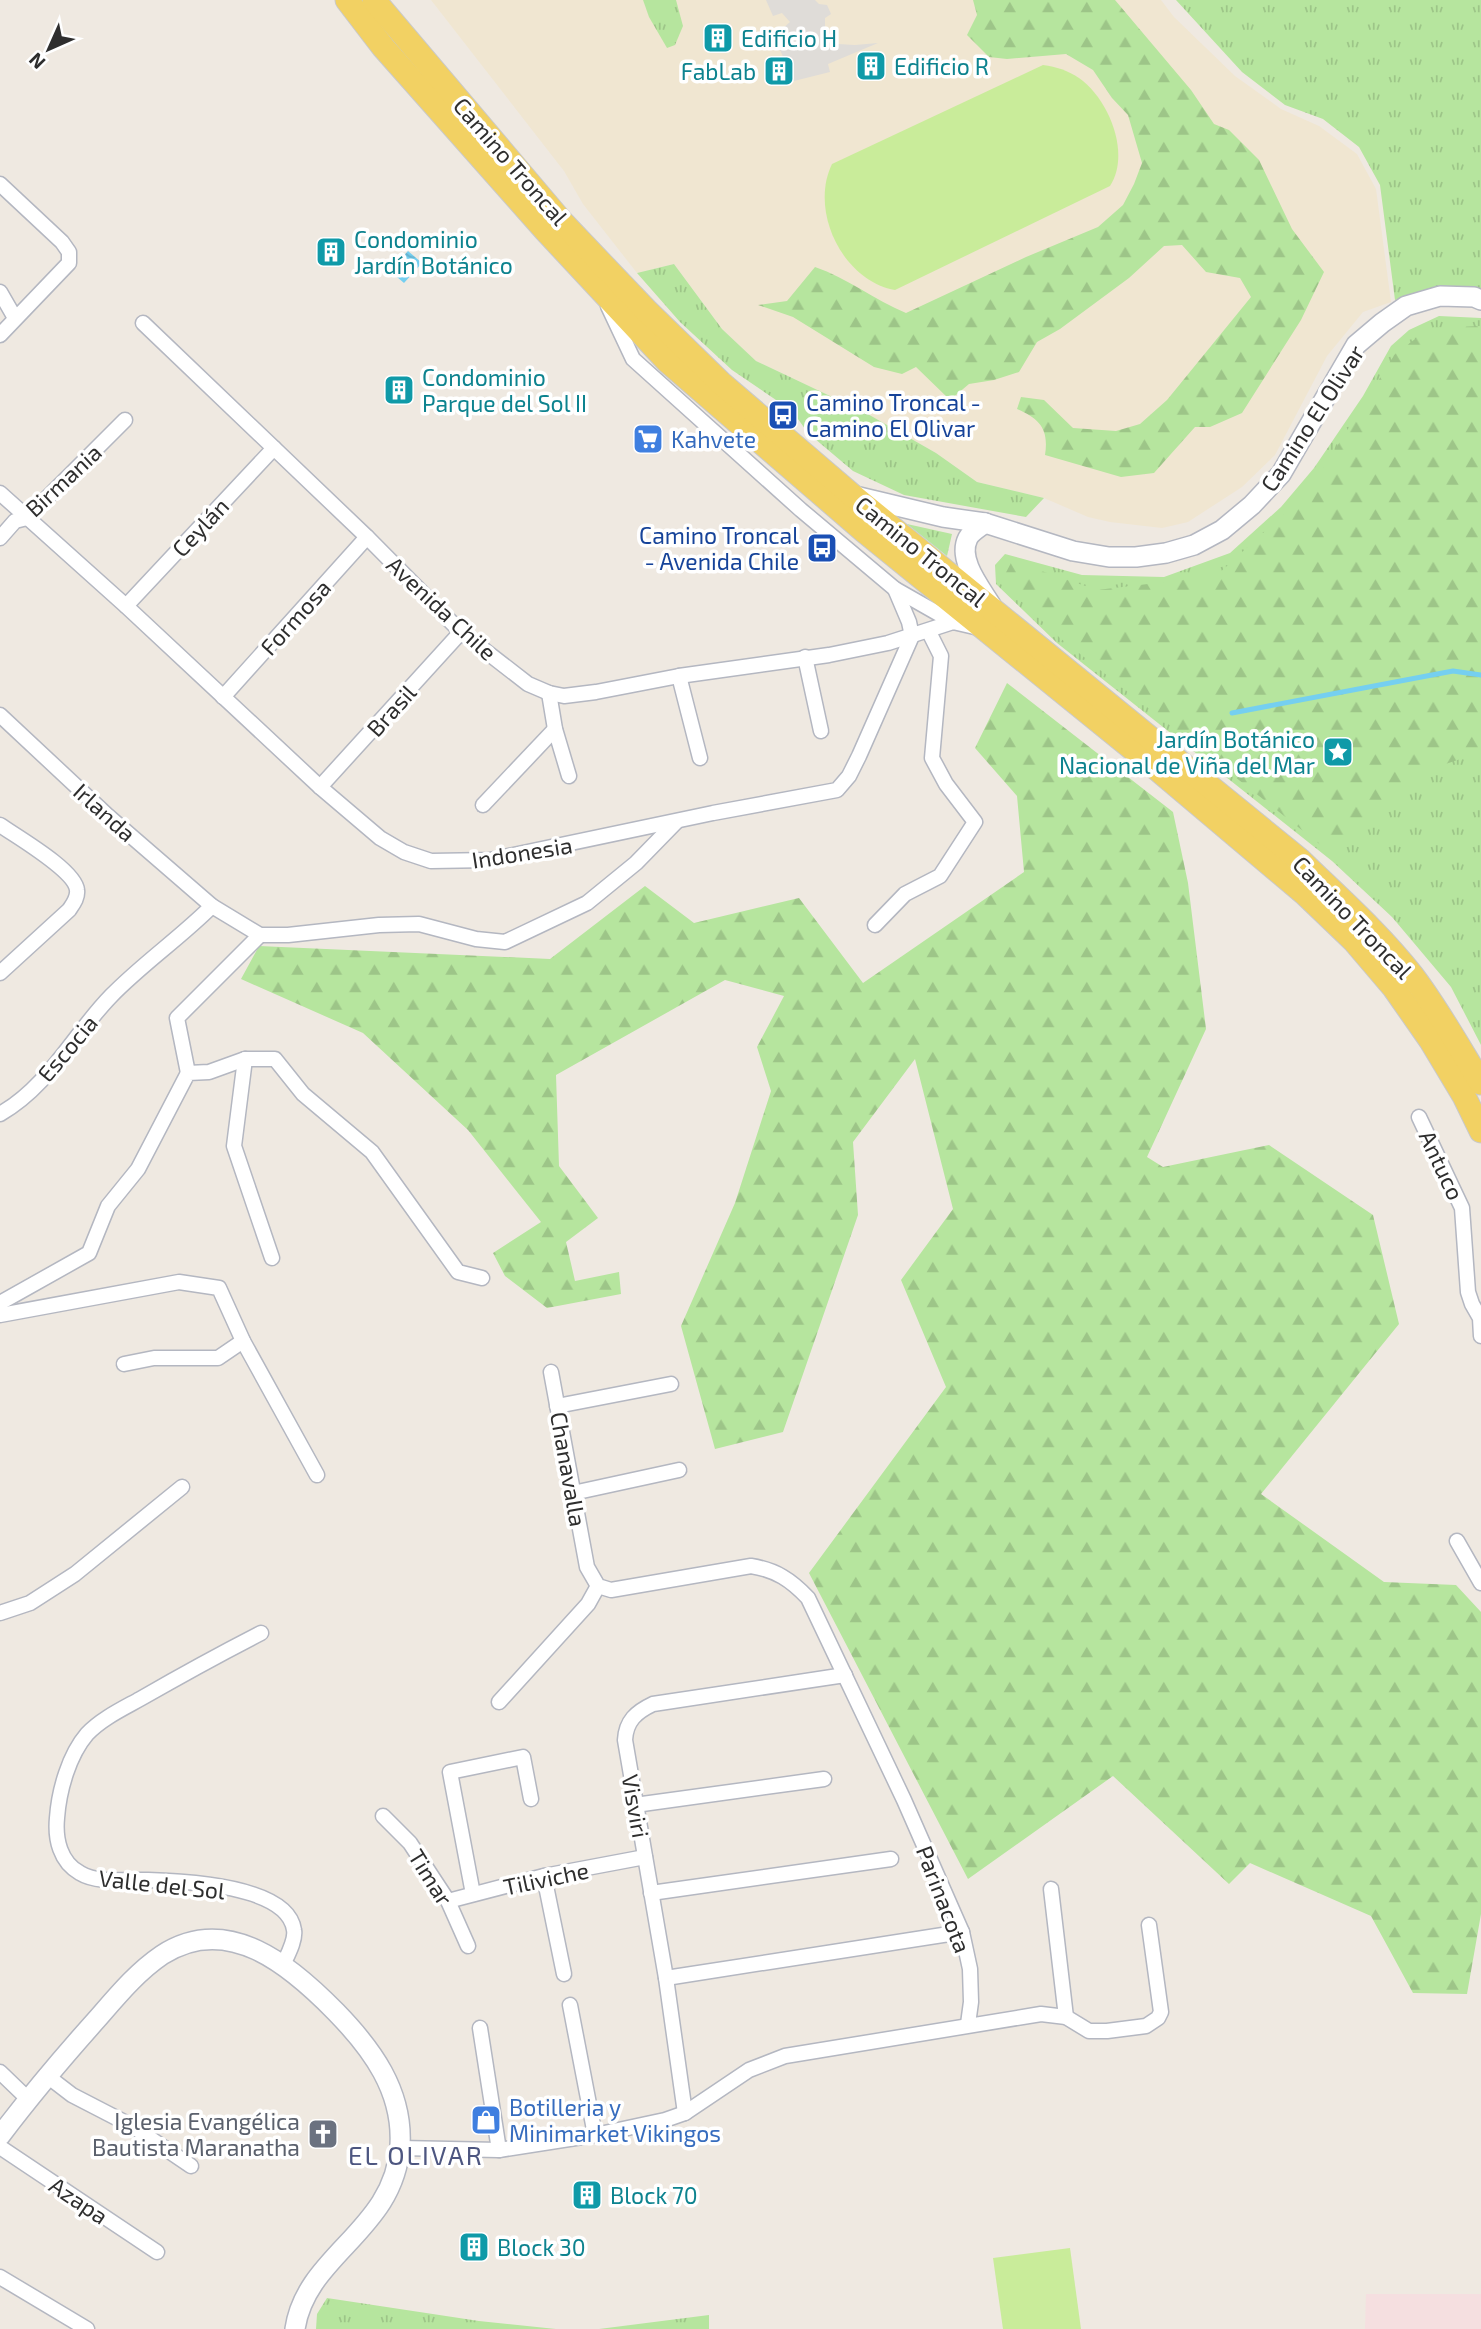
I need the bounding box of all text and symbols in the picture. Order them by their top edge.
north arrow [14,14,84,84]
building icon: Edificio H [701,21,735,55]
place label: Edificio H [741,24,837,52]
text: N [24,48,50,74]
building icon: Edificio R [854,49,888,83]
place label: Edificio R [894,52,989,80]
building icon: FabLab [762,54,796,88]
place label: FabLab [681,57,756,85]
street label: Camino Troncal [448,91,574,231]
place label: Condominio Jardín Botánico [354,225,513,279]
building icon: Condominio Jardín Botánico [314,235,348,269]
street label: Camino El Olivar [1254,339,1370,497]
place label: Condominio Parque del Sol II [422,363,587,417]
building icon: Condominio Parque del Sol II [382,373,416,407]
place label: Camino Troncal - Camino El Olivar [806,388,981,442]
bus stop icon: Camino Troncal - Camino El Olivar [766,398,800,432]
supermarket icon: Kahvete [631,422,665,456]
place label: Kahvete [671,425,756,453]
street label: Birmania [19,438,107,522]
street label: Camino Troncal [850,490,992,612]
street label: Ceylán [166,492,234,562]
place label: Camino Troncal - Avenida Chile [639,521,799,575]
bus stop icon: Camino Troncal - Avenida Chile [805,531,839,565]
street label: Avenida Chile [381,550,503,666]
street label: Formosa [254,574,336,660]
street label: Brasil [360,678,422,742]
place label: Jardín Botánico Nacional de Viña del Mar [1059,725,1315,779]
place icon: Jardín Botánico Nacional de Viña del Mar [1321,735,1355,769]
street label: Irlanda [68,777,142,847]
street label: Indonesia [470,830,574,874]
street label: Camino Troncal [1287,850,1419,984]
street label: Escocia [31,1009,103,1087]
street label: Antuco [1414,1126,1470,1204]
street label: Chanavalla [545,1409,593,1529]
street label: Visviri [617,1772,655,1840]
street label: Parinacota [911,1841,977,1957]
street label: Timar [403,1844,459,1910]
street label: Tiliviche [501,1855,591,1901]
street label: Valle del Sol [97,1863,227,1905]
place label: Botilleria y Minimarket Vikingos [509,2093,721,2147]
shop icon: Botilleria y Minimarket Vikingos [469,2103,503,2137]
place label: Iglesia Evangélica Bautista Maranatha [92,2107,300,2161]
church icon: Iglesia Evangélica Bautista Maranatha [306,2117,340,2151]
district label: EL OLIVAR [348,2139,484,2170]
street label: Azapa [44,2170,114,2230]
building icon: Block 70 [570,2178,604,2212]
place label: Block 70 [610,2181,698,2209]
building icon: Block 30 [457,2230,491,2264]
place label: Block 30 [497,2233,586,2261]

